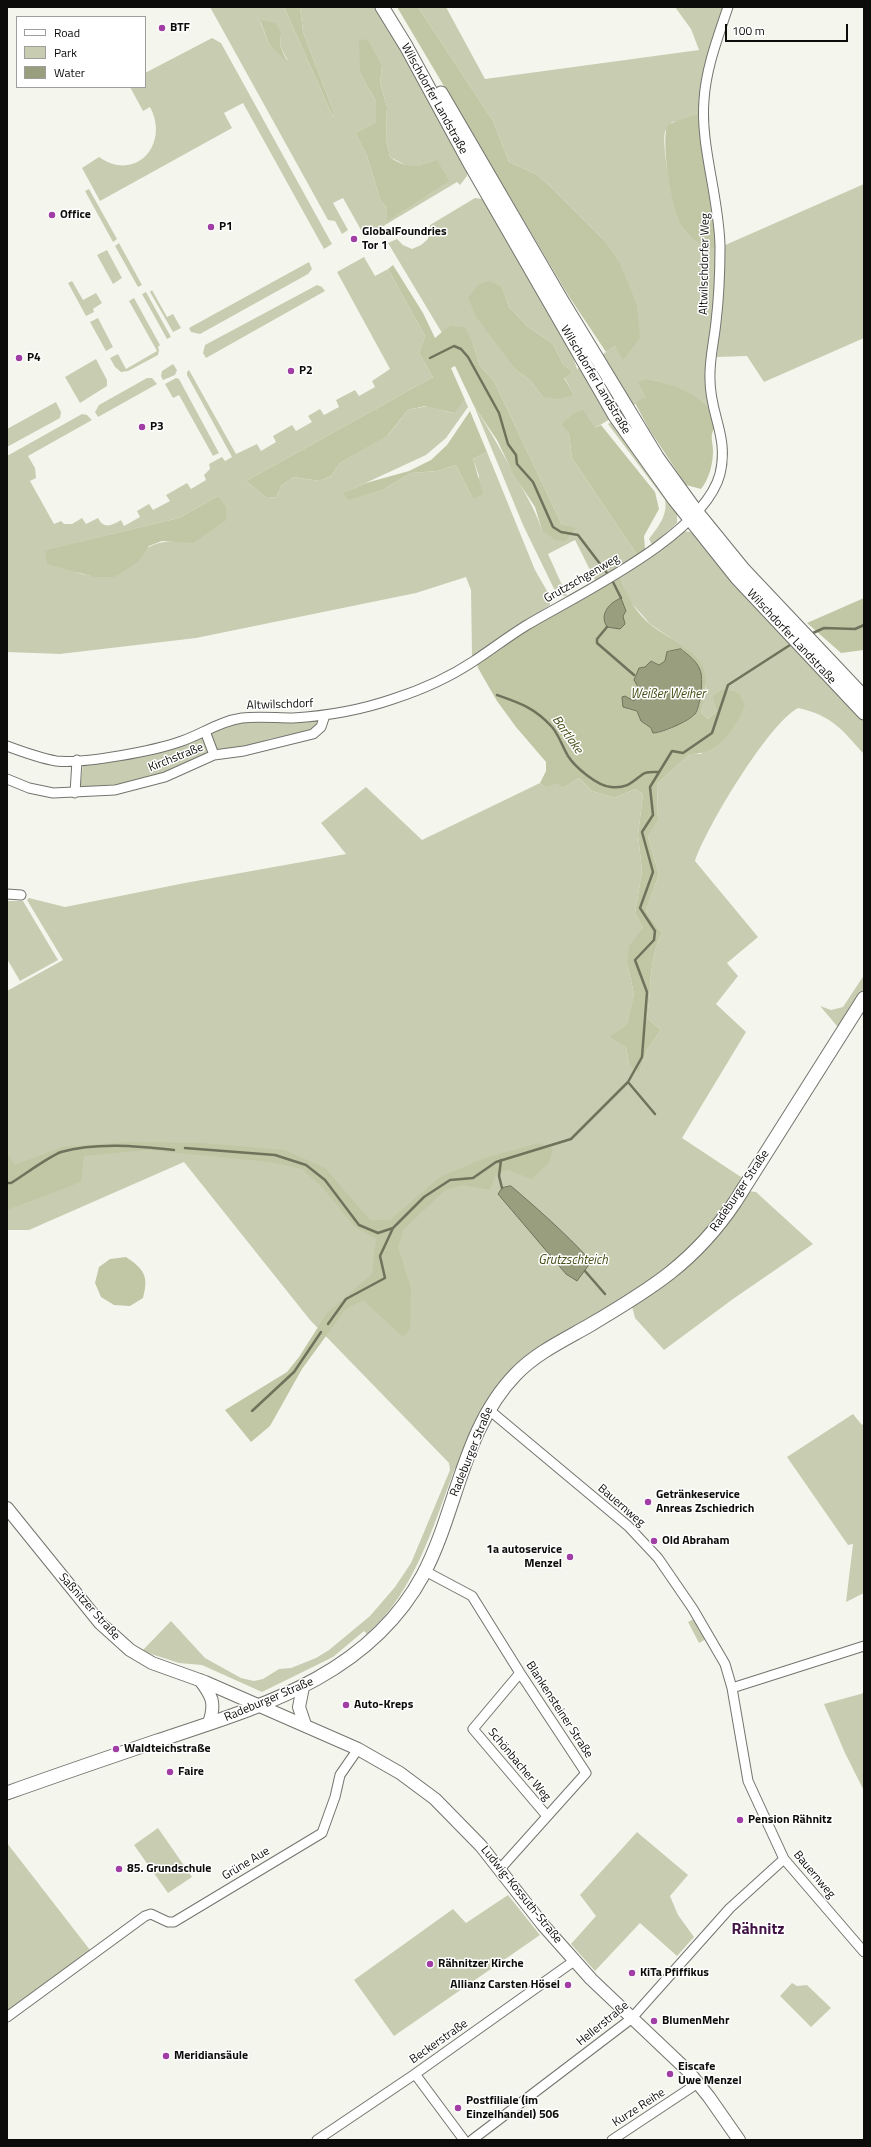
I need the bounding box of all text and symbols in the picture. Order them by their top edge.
legend [16,16,146,88]
scale bar [727,16,850,42]
place label: BTF [170,21,190,35]
text: 100 m [732,21,765,40]
text: Road [54,23,80,42]
marker: BTF [157,23,167,33]
street label: Wilschdorfer Landstraße [398,41,470,157]
text: Park [54,43,77,62]
text: Water [54,63,85,82]
place label: Office [60,208,91,222]
marker: Office [47,210,57,220]
street label: Altwilschdorfer Weg [697,213,713,315]
place label: P1 [219,220,233,234]
marker: P1 [206,222,216,232]
place label: GlobalFoundries Tor 1 [362,225,447,253]
marker: GlobalFoundries Tor 1 [349,234,359,244]
street label: Wilschdorfer Landstraße [557,323,633,437]
place label: P4 [27,351,41,365]
marker: P4 [14,353,24,363]
place label: P2 [299,364,313,378]
marker: P2 [286,366,296,376]
place label: P3 [150,420,164,434]
marker: P3 [137,422,147,432]
street label: Grutzschgenweg [542,552,622,606]
street label: Wilschdorfer Landstraße [743,587,839,687]
water label: Weißer Weiher [631,687,705,703]
street label: Altwilschdorf [246,697,314,713]
water label: Bartlake [548,713,586,757]
street label: Kirchstraße [146,740,206,776]
street label: Radeburger Straße [707,1147,773,1235]
water label: Grutzschteich [538,1253,608,1269]
street label: Radeburger Straße [447,1405,497,1499]
street label: Bauernweg [595,1482,647,1530]
place label: Getränkeservice Anreas Zschiedrich [656,1488,754,1516]
marker: Getränkeservice Anreas Zschiedrich [643,1497,653,1507]
place label: Old Abraham [662,1534,729,1548]
marker: Old Abraham [649,1536,659,1546]
place label: 1a autoservice Menzel [486,1543,562,1571]
marker: 1a autoservice Menzel [565,1552,575,1562]
street label: Saßnitzer Straße [55,1571,123,1643]
street label: Blankensteiner Straße [522,1659,596,1761]
street label: Radeburger Straße [222,1675,316,1725]
place label: Auto-Kreps [354,1698,413,1712]
marker: Auto-Kreps [341,1700,351,1710]
street label: Schönbacher Weg [484,1726,554,1804]
place label: Waldteichstraße [124,1742,211,1756]
marker: Waldteichstraße [111,1744,121,1754]
place label: Faire [178,1765,204,1779]
marker: Faire [165,1767,175,1777]
place label: Pension Rähnitz [748,1813,832,1827]
marker: Pension Rähnitz [735,1815,745,1825]
street label: Ludwig-Kossuth-Straße [477,1843,565,1947]
street label: Grüne Aue [220,1844,272,1884]
street label: Bauernweg [790,1848,838,1902]
place label: 85. Grundschule [127,1862,211,1876]
marker: 85. Grundschule [114,1864,124,1874]
district label: Rähnitz [732,1920,784,1940]
place label: Rähnitzer Kirche [438,1957,524,1971]
marker: Rähnitzer Kirche [425,1959,435,1969]
place label: KiTa Pfiffikus [640,1966,709,1980]
marker: KiTa Pfiffikus [627,1968,637,1978]
place label: Allianz Carsten Hösel [450,1978,560,1992]
marker: Allianz Carsten Hösel [563,1980,573,1990]
street label: Hellerstraße [574,1999,632,2049]
place label: BlumenMehr [662,2014,729,2028]
marker: BlumenMehr [649,2016,659,2026]
street label: Beckerstraße [407,2017,471,2067]
place label: Meridiansäule [174,2049,248,2063]
marker: Meridiansäule [161,2051,171,2061]
place label: Eiscafe Uwe Menzel [678,2060,742,2088]
marker: Eiscafe Uwe Menzel [665,2069,675,2079]
street label: Kurze Reihe [610,2086,668,2130]
place label: Postfiliale (im Einzelhandel) 506 [466,2094,559,2122]
marker: Postfiliale (im Einzelhandel) 506 [453,2103,463,2113]

